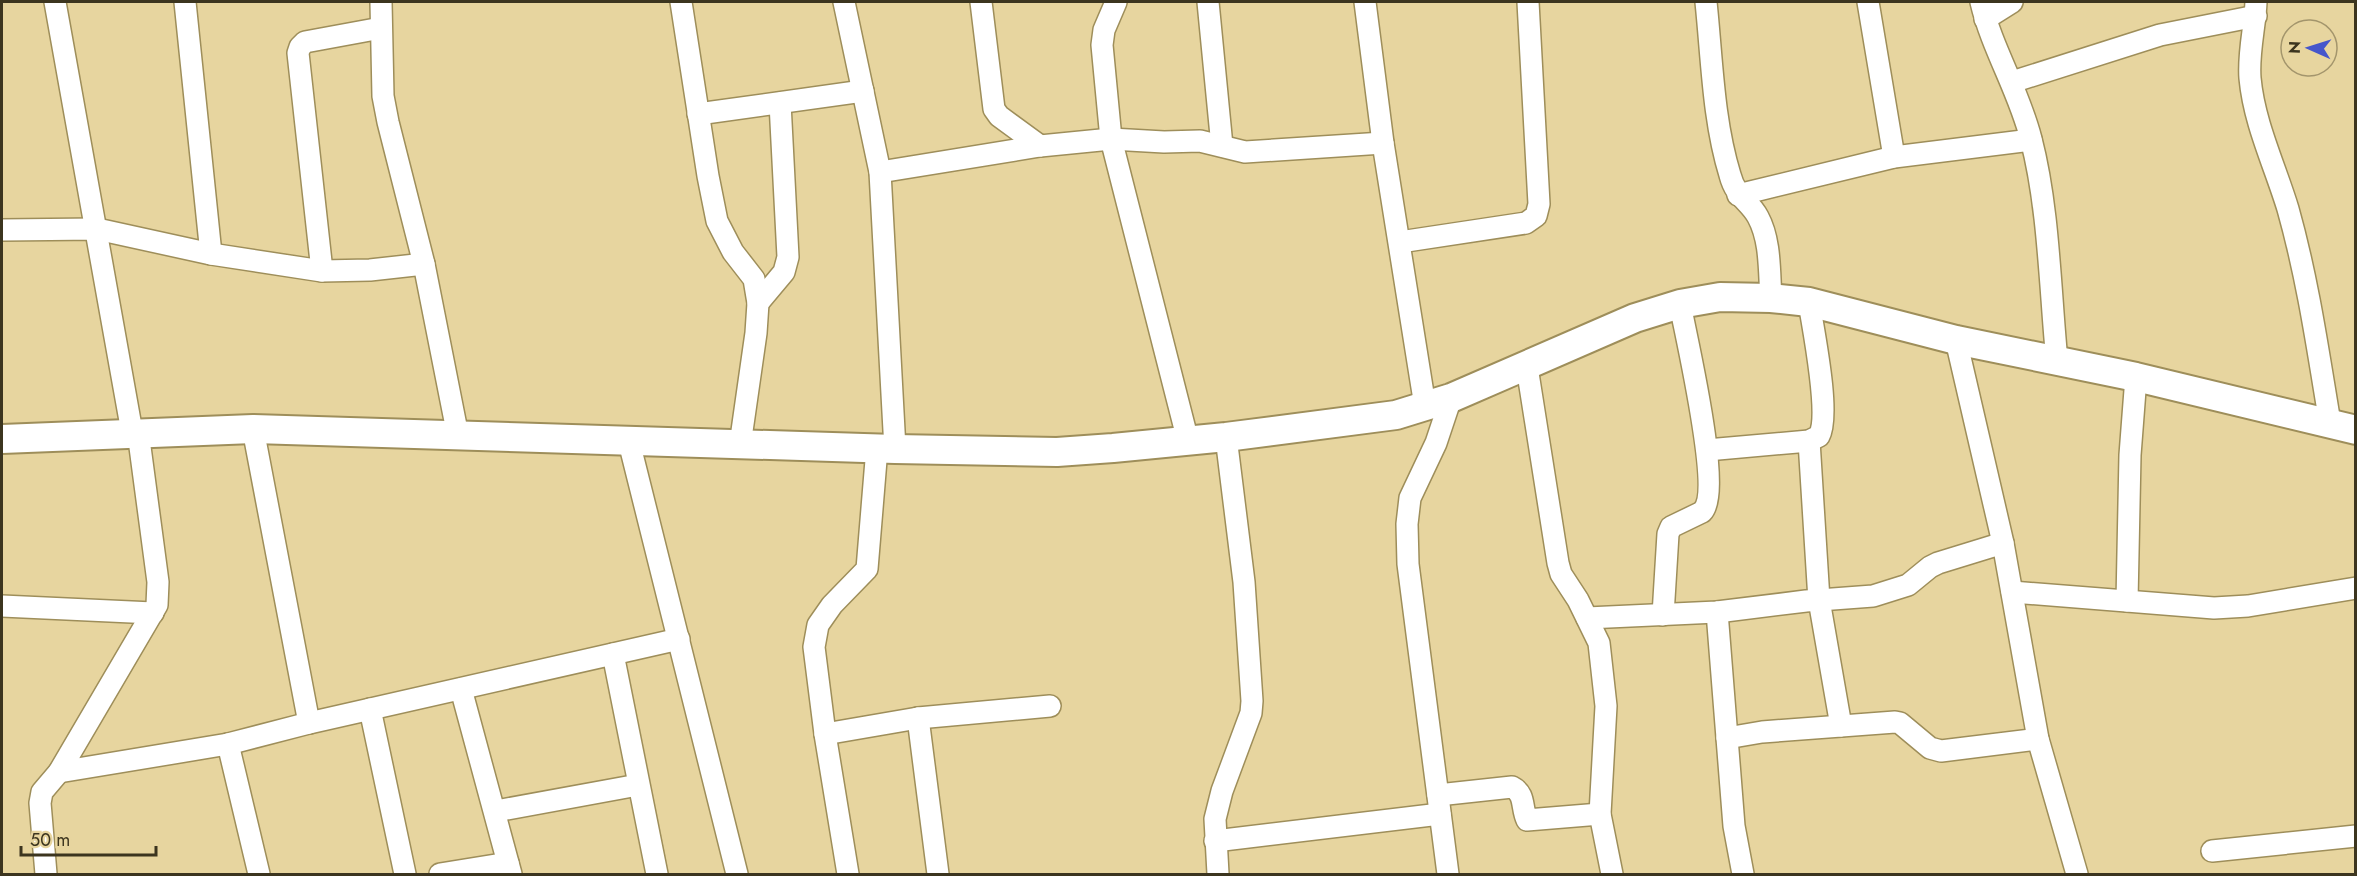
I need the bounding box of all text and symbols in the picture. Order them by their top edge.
north arrow [2279,18,2339,78]
text: N [2283,40,2306,54]
scale bar [21,819,156,857]
text: 50 m [30,827,70,853]

